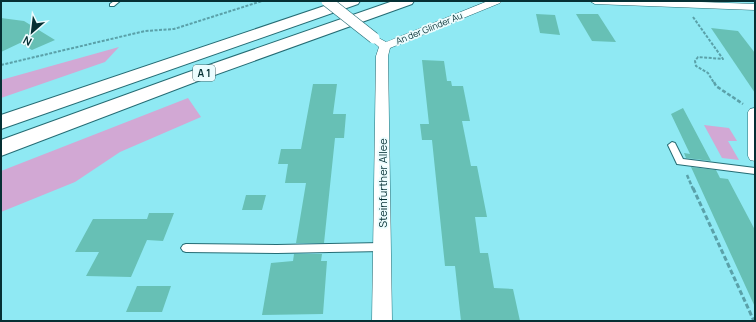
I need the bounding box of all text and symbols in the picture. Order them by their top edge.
street label: An der Glinder Au [394,9,464,47]
north arrow [12,12,52,52]
text: N [20,33,34,50]
road number: A 1 [193,65,215,81]
street label: Steinfurther Allee [375,138,390,228]

